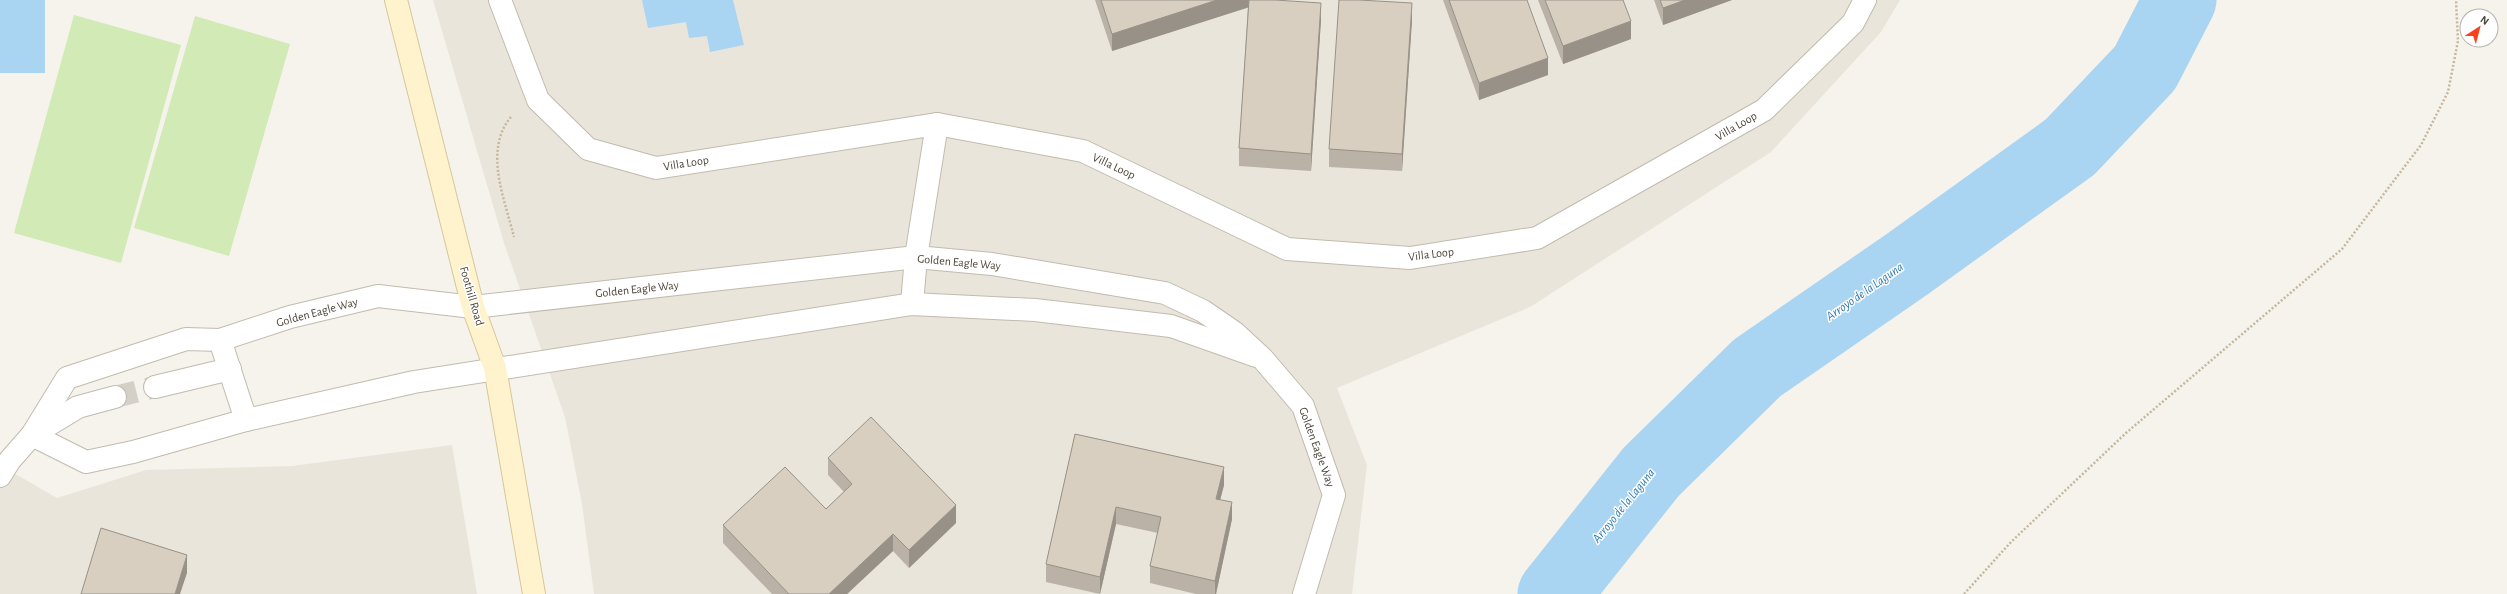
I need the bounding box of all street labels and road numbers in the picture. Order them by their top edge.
street label: Villa Loop [1713,109,1759,143]
street label: Villa Loop [1091,151,1137,181]
street label: Villa Loop [662,153,710,173]
street label: Villa Loop [1408,245,1454,263]
street label: Golden Eagle Way [917,252,1001,273]
street label: Foothill Road [458,265,486,327]
street label: Golden Eagle Way [595,279,679,300]
street label: Golden Eagle Way [275,295,359,330]
street label: Golden Eagle Way [1296,406,1337,489]

